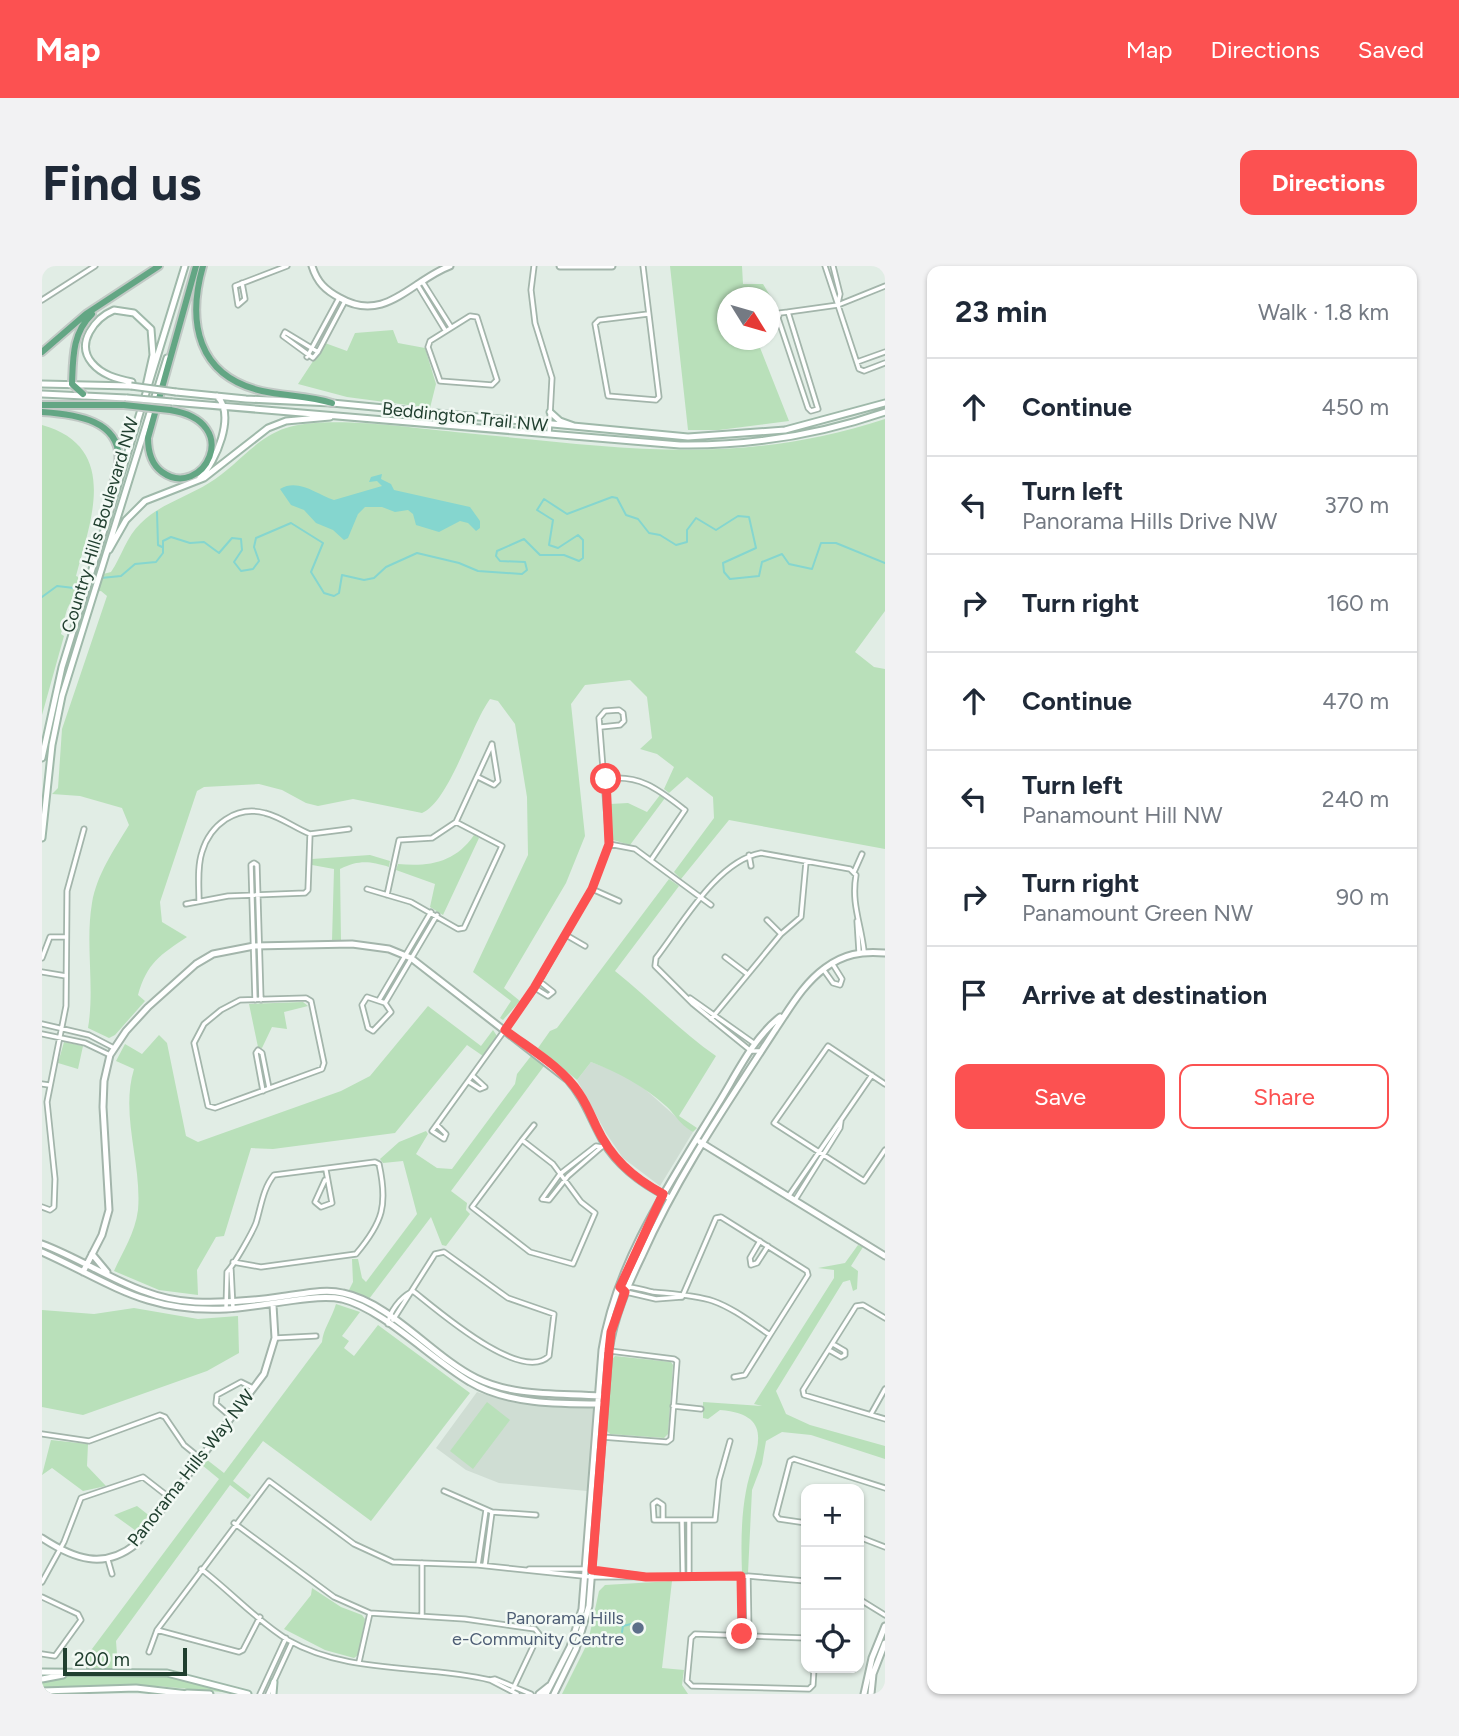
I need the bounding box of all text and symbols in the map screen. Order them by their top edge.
text: Map [35,30,101,69]
text: Map [1126,35,1172,64]
text: Directions [1210,35,1320,64]
text: Saved [1358,35,1424,64]
button: Directions [1240,150,1417,215]
text: Find us [42,153,201,212]
north arrow [717,287,780,350]
text: 23 min [955,293,1047,330]
text: Walk · 1.8 km [1258,298,1389,326]
icon: ahead [955,388,993,426]
text: Continue [1022,391,1132,423]
text: 450 m [1321,393,1389,421]
street label: Beddington Trail NW [381,397,550,437]
street label: Country Hills Boulevard NW [57,414,144,636]
text: Turn left [1022,475,1123,507]
icon: left [955,486,993,524]
text: 370 m [1324,491,1389,519]
text: Panorama Hills Drive NW [1022,507,1277,535]
icon: right [955,584,993,622]
text: Turn right [1022,587,1139,619]
text: 160 m [1326,589,1389,617]
icon: ahead [955,682,993,720]
text: Continue [1022,685,1132,717]
text: 470 m [1322,687,1389,715]
route start [590,763,621,794]
text: Turn left [1022,769,1123,801]
icon: left [955,780,993,818]
text: 240 m [1322,785,1389,813]
text: Panamount Hill NW [1022,801,1223,829]
text: Turn right [1022,867,1139,899]
icon: right [955,878,993,916]
text: 90 m [1336,883,1389,911]
text: Panamount Green NW [1022,899,1253,927]
icon: arrive [955,976,993,1014]
text: Arrive at destination [1022,979,1267,1011]
button: Save [955,1064,1165,1129]
button: Share [1179,1064,1389,1129]
street label: Panorama Hills Way NW [123,1385,260,1551]
map controls [801,1484,864,1673]
button: + [801,1484,864,1547]
button: − [801,1547,864,1610]
place label: Panorama Hills e-Community Centre [452,1607,624,1650]
button: locate [801,1610,864,1673]
route end [726,1618,757,1649]
marker: Panorama Hills e-Community Centre [630,1620,646,1636]
scale bar [63,1645,187,1677]
text: 200 m [74,1648,130,1671]

